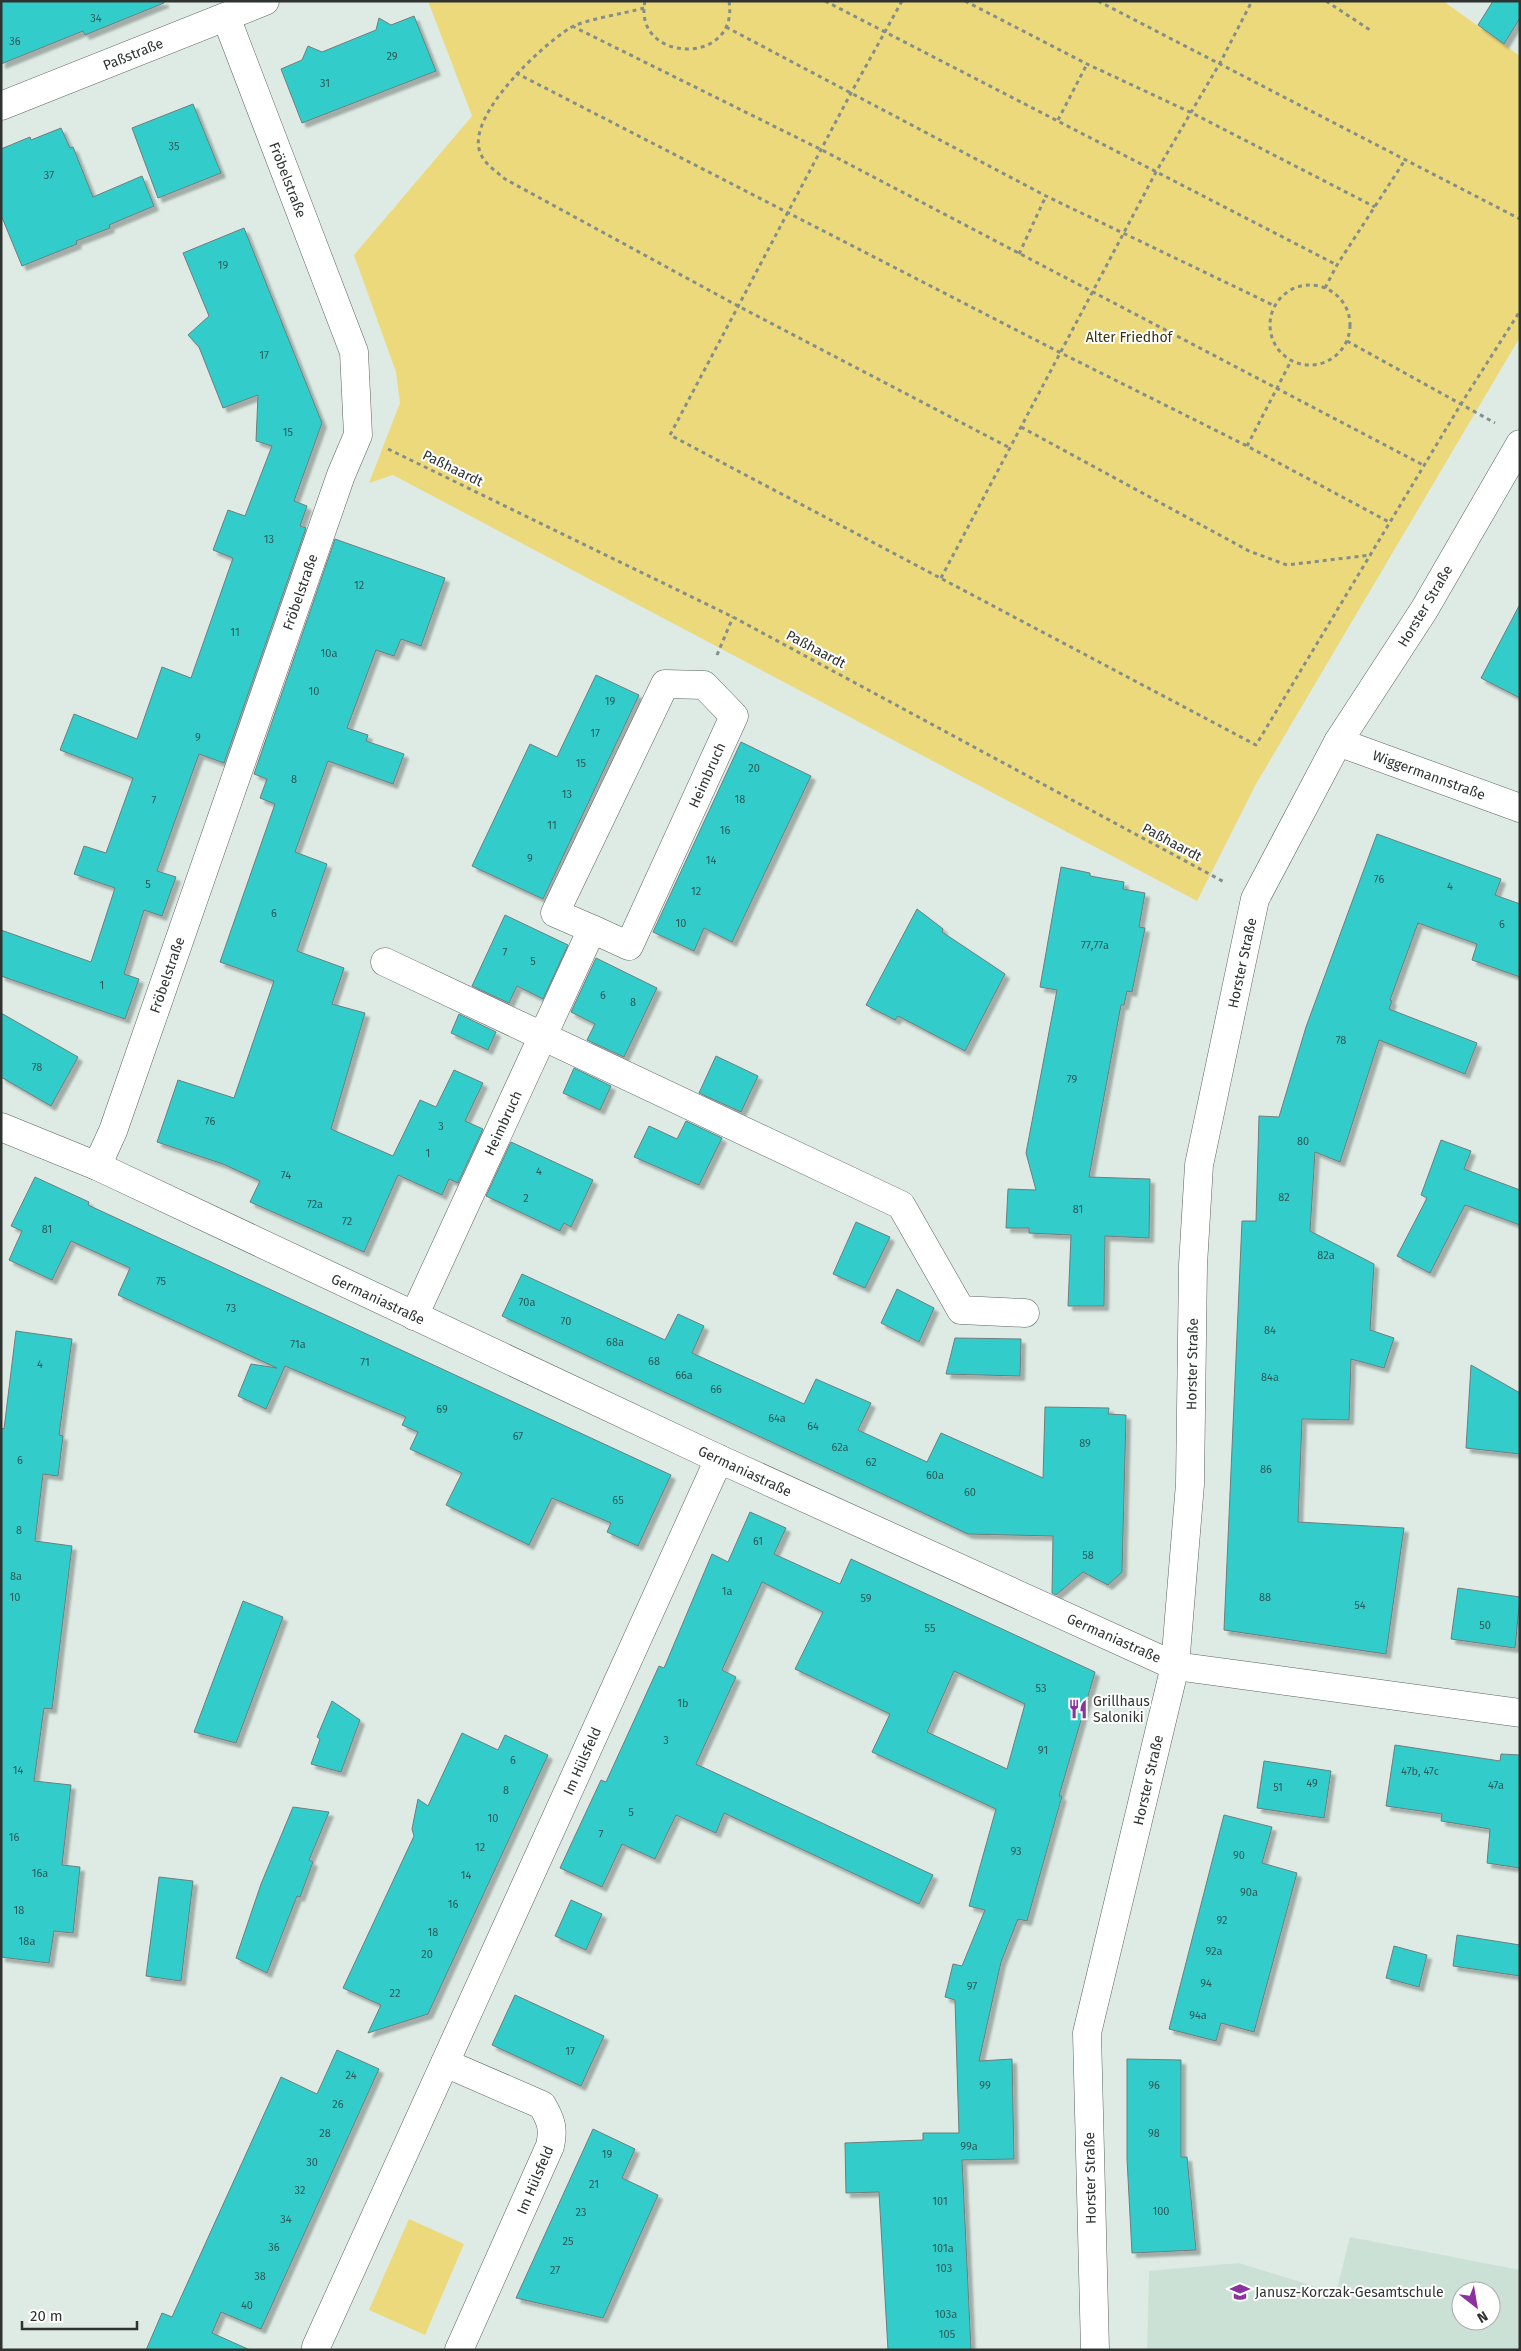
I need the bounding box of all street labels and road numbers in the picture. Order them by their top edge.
street label: Paßstraße [101,35,166,74]
street label: Fröbelstraße [265,140,310,220]
street label: Paßhaardt [420,447,487,491]
street label: Fröbelstraße [279,552,321,633]
street label: Horster Straße [1394,562,1456,650]
street label: Paßhaardt [783,627,849,673]
street label: Heimbruch [685,740,729,811]
street label: Wiggermannstraße [1370,747,1488,804]
street label: Paßhaardt [1139,820,1205,866]
street label: Horster Straße [1225,916,1260,1010]
street label: Fröbelstraße [146,935,188,1016]
street label: Heimbruch [481,1088,526,1158]
street label: Germaniastraße [328,1270,427,1329]
street label: Horster Straße [1183,1318,1202,1410]
street label: Germaniastraße [695,1442,794,1501]
street label: Germaniastraße [1064,1610,1163,1667]
street label: Im Hülsfeld [560,1725,605,1798]
street label: Horster Straße [1130,1733,1167,1827]
street label: Horster Straße [1081,2132,1100,2224]
street label: Im Hülsfeld [513,2143,557,2217]

